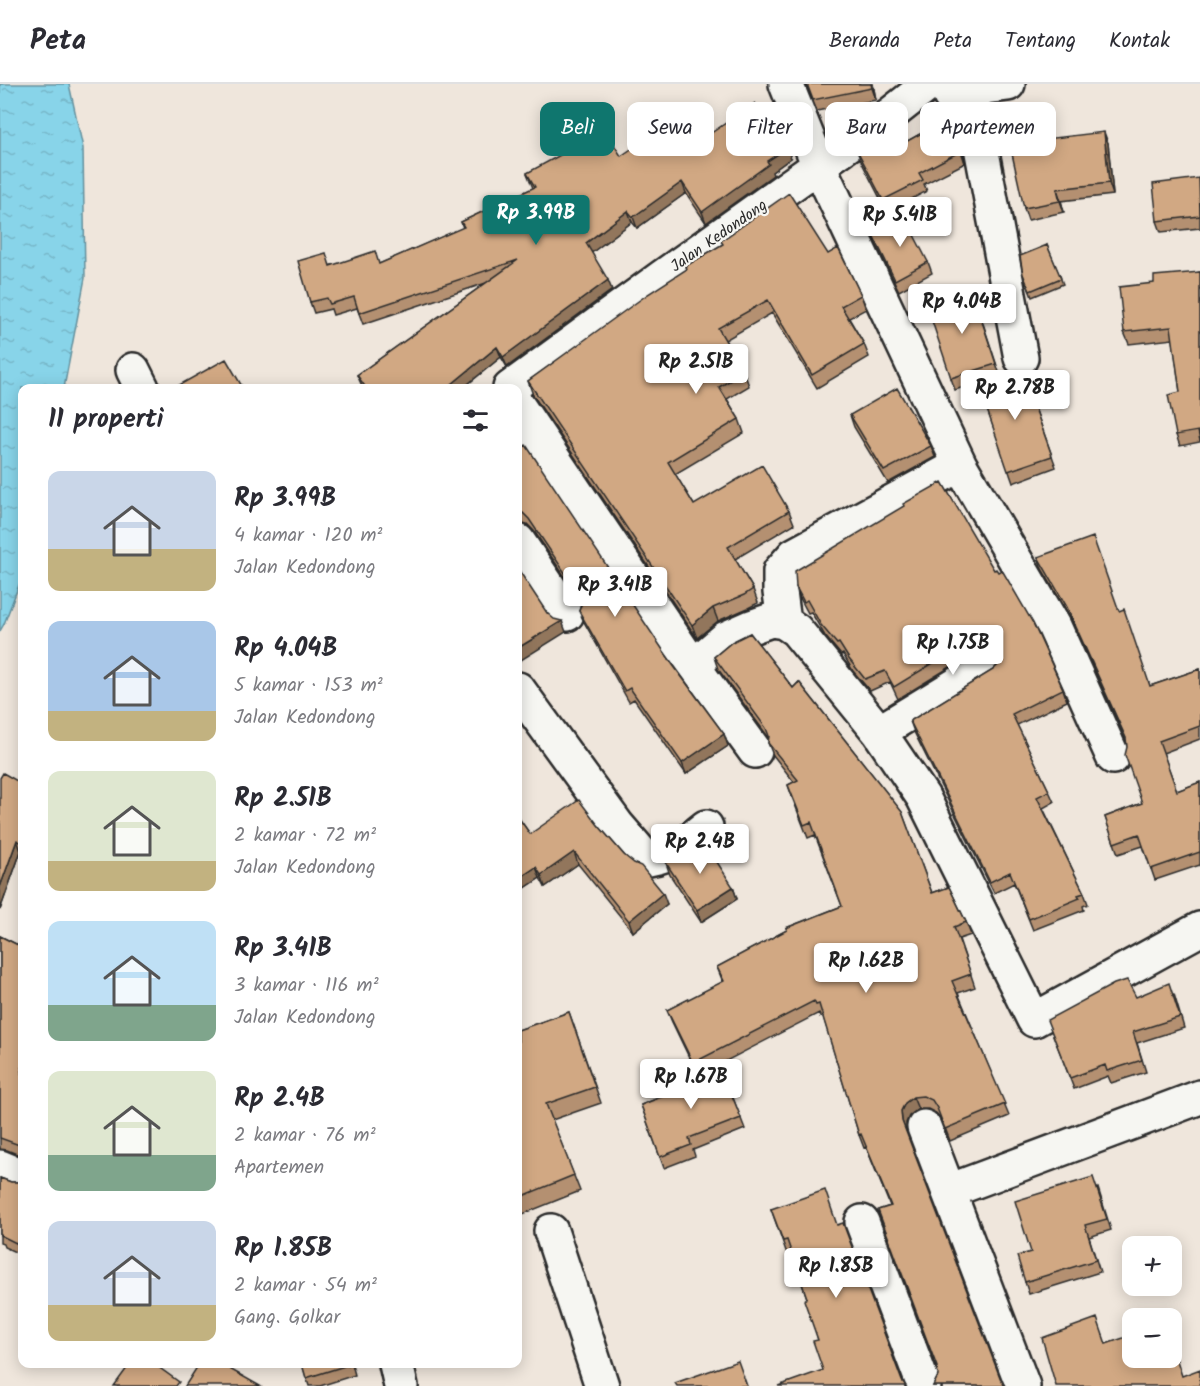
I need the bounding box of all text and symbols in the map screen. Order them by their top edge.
text: Peta [30,19,86,64]
text: Beranda [829,25,900,58]
text: Peta [933,25,972,58]
text: Tentang [1005,25,1076,58]
text: Kontak [1109,25,1170,58]
chip: Beli [540,102,615,156]
chip: Sewa [627,102,714,156]
chip: Filter [726,102,813,156]
chip: Baru [825,102,908,156]
chip: Apartemen [920,102,1056,156]
street label: Jalan Kedondong [665,193,773,279]
pin: Rp 3.99B [474,195,598,246]
pin: Rp 5.41B [838,197,962,248]
text: Rp 3.99B [497,198,575,230]
text: Rp 5.41B [863,200,937,232]
pin: Rp 4.04B [900,284,1024,335]
text: Rp 4.04B [922,287,1002,319]
pin: Rp 2.51B [634,344,758,395]
text: Rp 2.51B [658,347,734,379]
pin: Rp 2.78B [953,370,1077,421]
text: Rp 2.78B [975,373,1055,405]
text: 11 properti [48,399,164,441]
icon: filters [459,404,492,437]
text: Rp 3.99B [234,478,337,520]
icon: home [96,495,168,567]
text: 4 kamar · 120 m² [234,520,383,552]
text: Jalan Kedondong [234,552,375,584]
pin: Rp 3.41B [553,567,677,618]
text: Rp 3.41B [577,570,653,602]
pin: Rp 1.75B [891,625,1015,676]
text: Rp 4.04B [234,628,338,670]
text: Rp 1.75B [916,628,990,660]
icon: home [96,645,168,717]
text: 5 kamar · 153 m² [234,670,383,702]
text: Jalan Kedondong [234,702,375,734]
text: Rp 2.51B [234,778,332,820]
icon: home [96,795,168,867]
text: 2 kamar · 72 m² [234,820,376,852]
pin: Rp 2.4B [645,824,755,875]
text: Rp 2.4B [665,827,735,859]
text: Jalan Kedondong [234,852,375,884]
text: Rp 3.41B [234,928,332,970]
pin: Rp 1.62B [804,943,928,994]
icon: home [96,945,168,1017]
text: Rp 1.62B [828,946,904,978]
text: 3 kamar · 116 m² [234,970,379,1002]
text: Jalan Kedondong [234,1002,375,1034]
pin: Rp 1.67B [629,1059,753,1110]
text: Rp 1.67B [654,1062,728,1094]
text: Rp 2.4B [234,1078,325,1120]
icon: home [96,1095,168,1167]
text: 2 kamar · 76 m² [234,1120,376,1152]
text: Apartemen [234,1152,324,1184]
text: Rp 1.85B [234,1228,332,1270]
map controls [1122,1236,1182,1368]
button: + [1122,1236,1182,1296]
icon: home [96,1245,168,1317]
pin: Rp 1.85B [774,1248,898,1299]
text: Rp 1.85B [798,1251,874,1283]
text: 2 kamar · 54 m² [234,1270,377,1302]
text: Gang. Golkar [234,1302,340,1334]
button: − [1122,1308,1182,1368]

